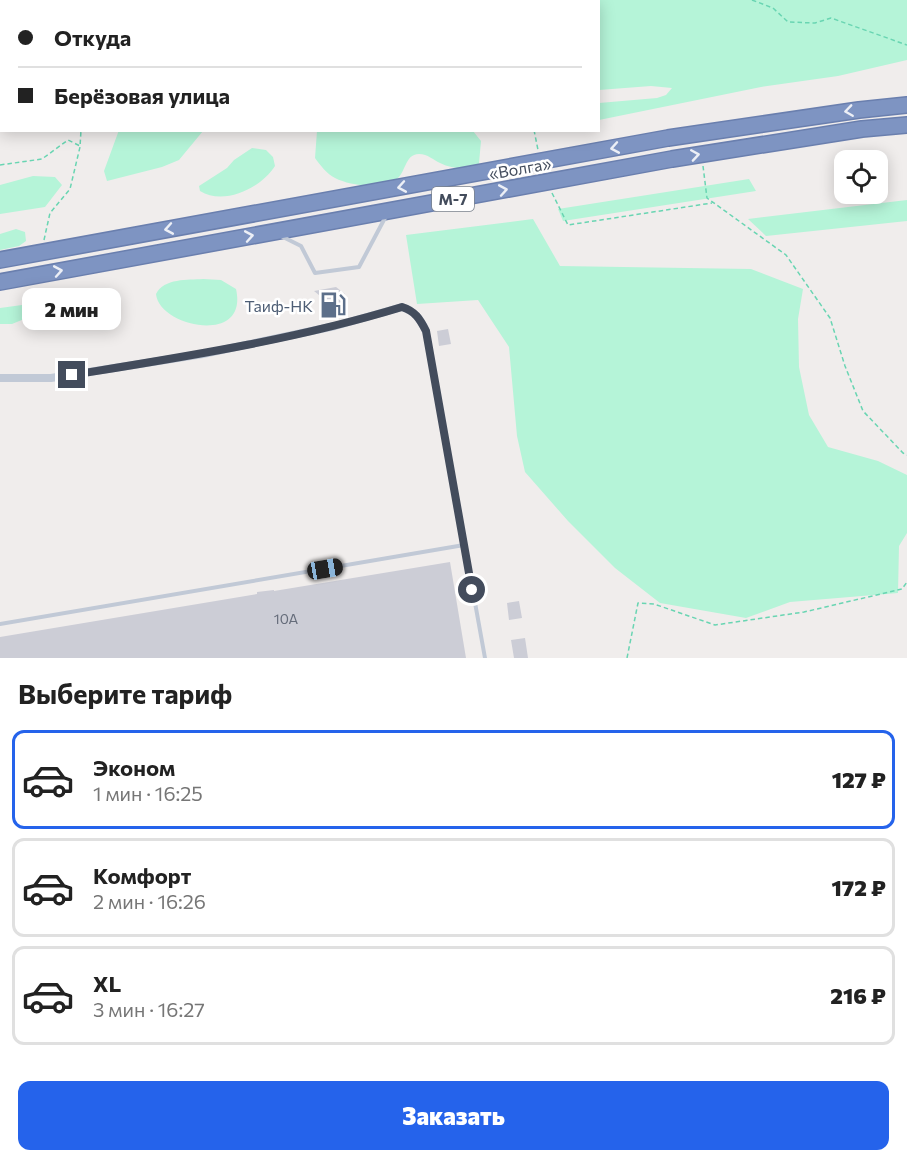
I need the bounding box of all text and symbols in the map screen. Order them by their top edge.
text: Откуда [54,24,131,51]
text: Берёзовая улица [54,82,230,109]
one-way arrow [844,105,853,117]
one-way arrow [610,141,620,154]
one-way arrow [690,150,700,162]
map controls [834,150,888,204]
button: locate [834,150,888,204]
street label: «Волга» [488,153,552,183]
one-way arrow [398,180,408,193]
one-way arrow [498,184,508,197]
road number: М-7 [432,187,474,211]
one-way arrow [164,222,174,235]
one-way arrow [244,230,254,243]
one-way arrow [52,265,62,278]
callout: 2 мин [22,288,122,330]
fuel station icon: Таиф-НК [318,290,348,320]
place label: Таиф-НК [245,296,313,315]
text: 2 мин [45,297,98,321]
route end [58,361,85,388]
car [306,557,344,581]
route start [458,576,485,603]
house number: 10А [274,610,299,627]
text: Выберите тариф [18,677,232,710]
icon: car [21,753,75,807]
text: Эконом [93,754,175,781]
text: 127 ₽ [832,766,886,793]
text: 1 мин · 16:25 [93,781,203,805]
icon: car [21,861,75,915]
text: Комфорт [93,862,191,889]
text: 172 ₽ [832,874,886,901]
text: 2 мин · 16:26 [93,889,206,913]
icon: car [21,969,75,1023]
text: XL [93,970,121,997]
text: 216 ₽ [830,982,886,1009]
text: 3 мин · 16:27 [93,997,205,1021]
button: Заказать [18,1081,889,1150]

